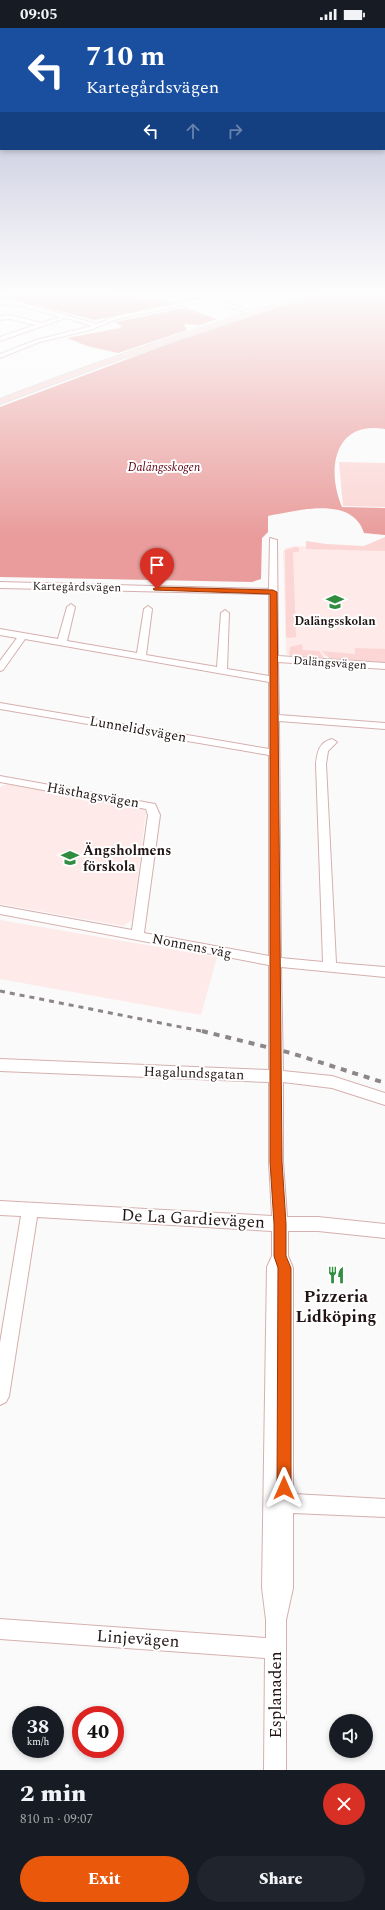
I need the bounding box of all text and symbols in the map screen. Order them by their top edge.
text: 09:05 [20,3,58,26]
text: 710 m [86,35,165,78]
icon: left [20,44,72,96]
text: Kartegårdsvägen [86,74,219,101]
icon: left [140,120,162,142]
icon: ahead [182,120,204,142]
icon: right [224,120,246,142]
park label: Dalängsskogen [128,458,201,477]
pin [140,548,174,589]
icon: arrive [146,554,168,576]
street label: Kartegårdsvägen [32,577,122,597]
school or university icon: Dalängsskolan [325,592,345,612]
place label: Dalängsskolan [294,612,376,631]
street label: Dalängsvägen [293,651,368,675]
street label: Lunnelidsvägen [88,710,188,748]
street label: Hästhagsvägen [45,777,141,813]
place label: Ängsholmens förskola [83,840,171,877]
school or university icon: Ängsholmens förskola [60,848,80,868]
street label: Nonnens väg [150,928,234,964]
street label: Hagalundsgatan [143,1061,245,1085]
street label: De La Gardievägen [121,1202,266,1236]
restaurant icon: Pizzeria Lidköping [326,1265,346,1285]
place label: Pizzeria Lidköping [295,1284,377,1330]
position arrow [263,1467,305,1509]
street label: Linjevägen [96,1623,180,1655]
street label: Esplanaden [263,1651,289,1739]
speed limit sign: 40 [72,1706,124,1758]
text: 38 [27,1712,49,1742]
map controls [329,1714,373,1758]
button: sound [329,1714,373,1758]
text: km/h [27,1734,49,1750]
text: 2 min [20,1776,86,1812]
button: close [323,1783,365,1825]
text: 810 m · 09:07 [20,1809,93,1829]
button: Exit [20,1856,189,1902]
button: Share [197,1856,365,1902]

